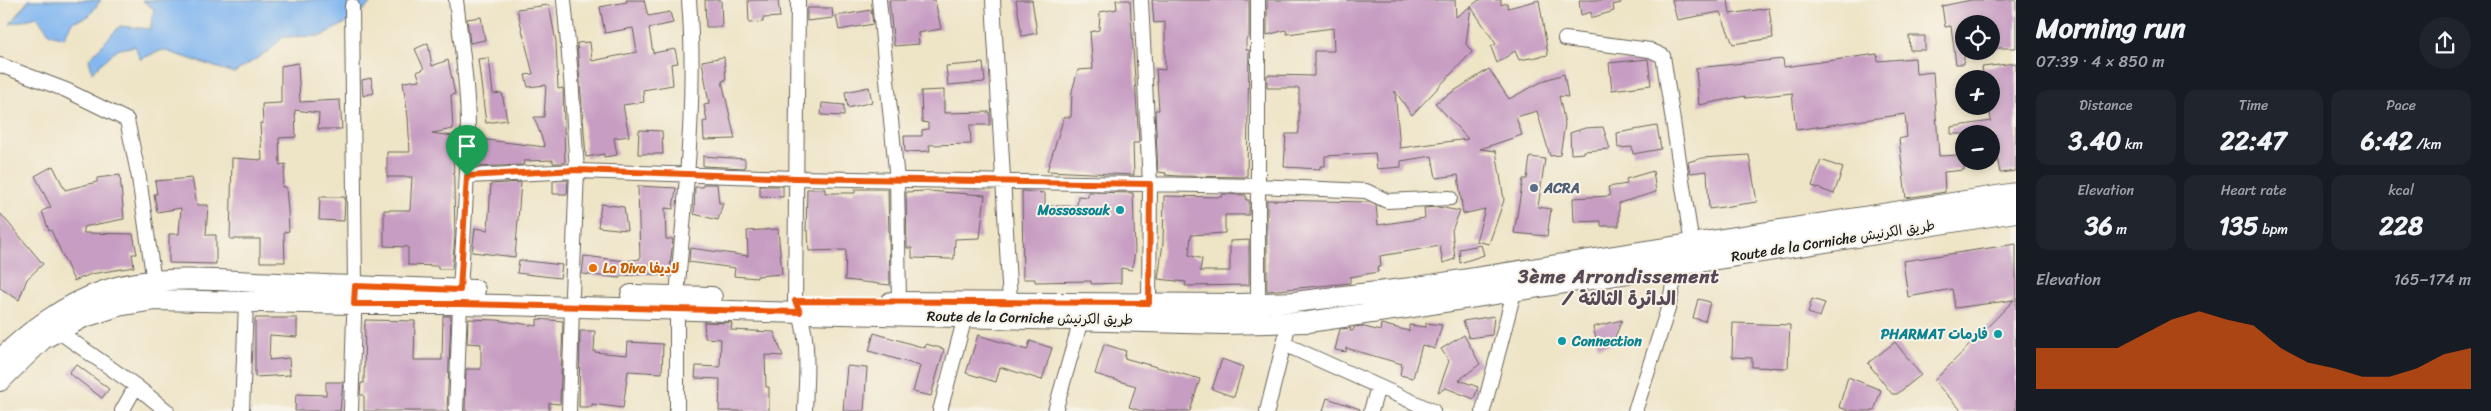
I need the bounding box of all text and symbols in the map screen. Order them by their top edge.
text: Morning run [2036,3,2186,52]
map controls [1955,15,2000,170]
button: locate [1955,15,2000,60]
button: share [2419,17,2471,69]
text: 07:39 · 4 × 850 m [2036,47,2165,76]
button: + [1955,70,2000,115]
text: Distance [2079,93,2132,118]
text: Time [2239,93,2268,118]
text: Pace [2386,93,2416,118]
text: 3.40 [2069,118,2121,163]
text: 22:47 [2220,118,2287,163]
text: 6:42 [2361,118,2413,163]
pin [446,125,488,176]
button: − [1955,125,2000,170]
icon: arrive [453,132,481,160]
text: km [2121,132,2143,157]
text: /km [2413,132,2441,157]
place label: ACRA [1543,176,1580,201]
text: Elevation [2077,178,2134,203]
text: Heart rate [2221,178,2286,203]
text: kcal [2388,178,2414,203]
marker: ACRA [1528,182,1540,194]
place label: Mossossouk [1036,198,1111,223]
text: 36 [2085,203,2113,248]
text: 135 [2219,203,2259,248]
text: 228 [2379,203,2423,248]
marker: Mossossouk [1114,204,1126,216]
street label: Route de la Corniche طريق الكرنيش [1729,213,1937,269]
text: m [2113,217,2127,242]
text: bpm [2259,217,2288,242]
place label: La Diva لاديفا [603,256,679,281]
district label: 3ème Arrondissement / الدائرة الثالثة [1517,260,1720,315]
marker: La Diva لاديفا [587,262,599,274]
text: Elevation [2036,265,2101,294]
text: 165–174 m [2394,265,2471,294]
street label: Route de la Corniche طريق الكرنيش [927,304,1133,332]
place label: PHARMAT فارمات [1881,322,1988,347]
marker: PHARMAT فارمات [1992,328,2004,340]
place label: Connection [1571,329,1642,354]
marker: Connection [1556,335,1568,347]

